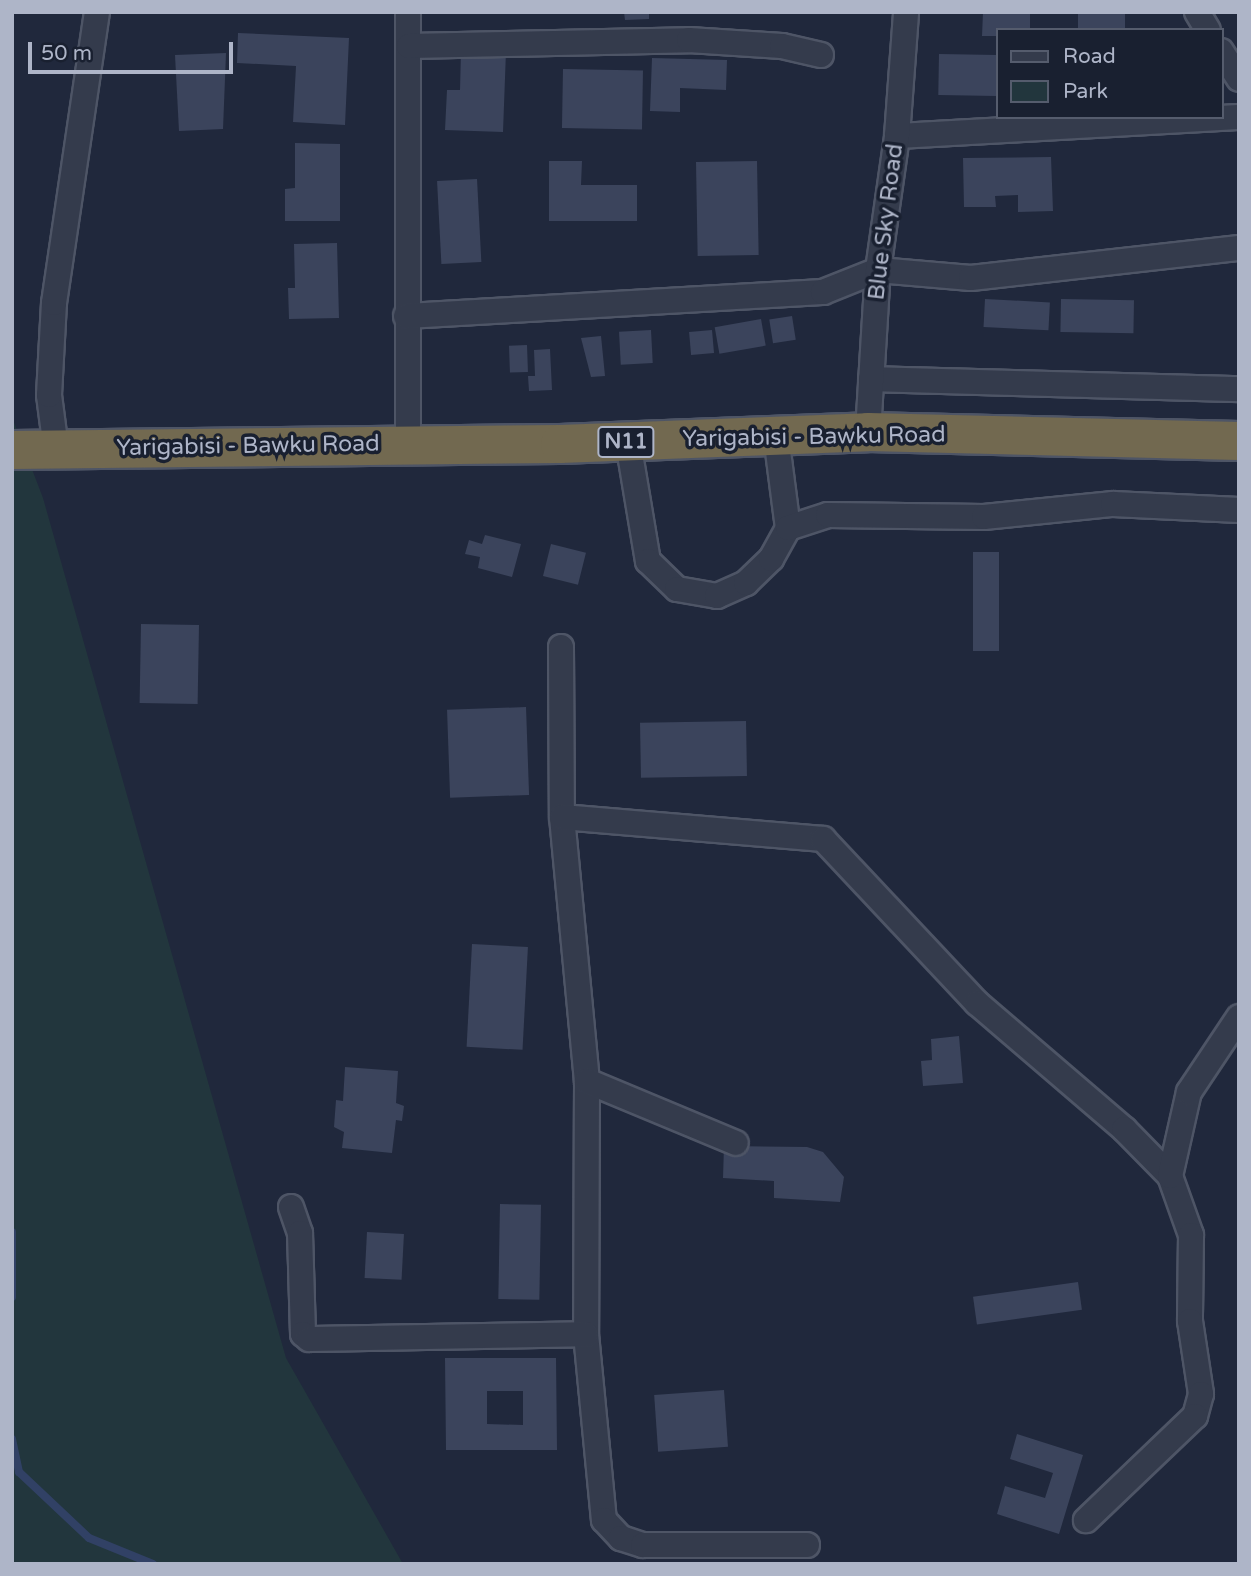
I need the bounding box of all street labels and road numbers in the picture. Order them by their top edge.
street label: Blue Sky Road [863,142,909,302]
street label: Yarigabisi - Bawku Road [682,421,946,453]
road number: N11 [596,424,656,460]
street label: Yarigabisi - Bawku Road [116,430,380,462]

